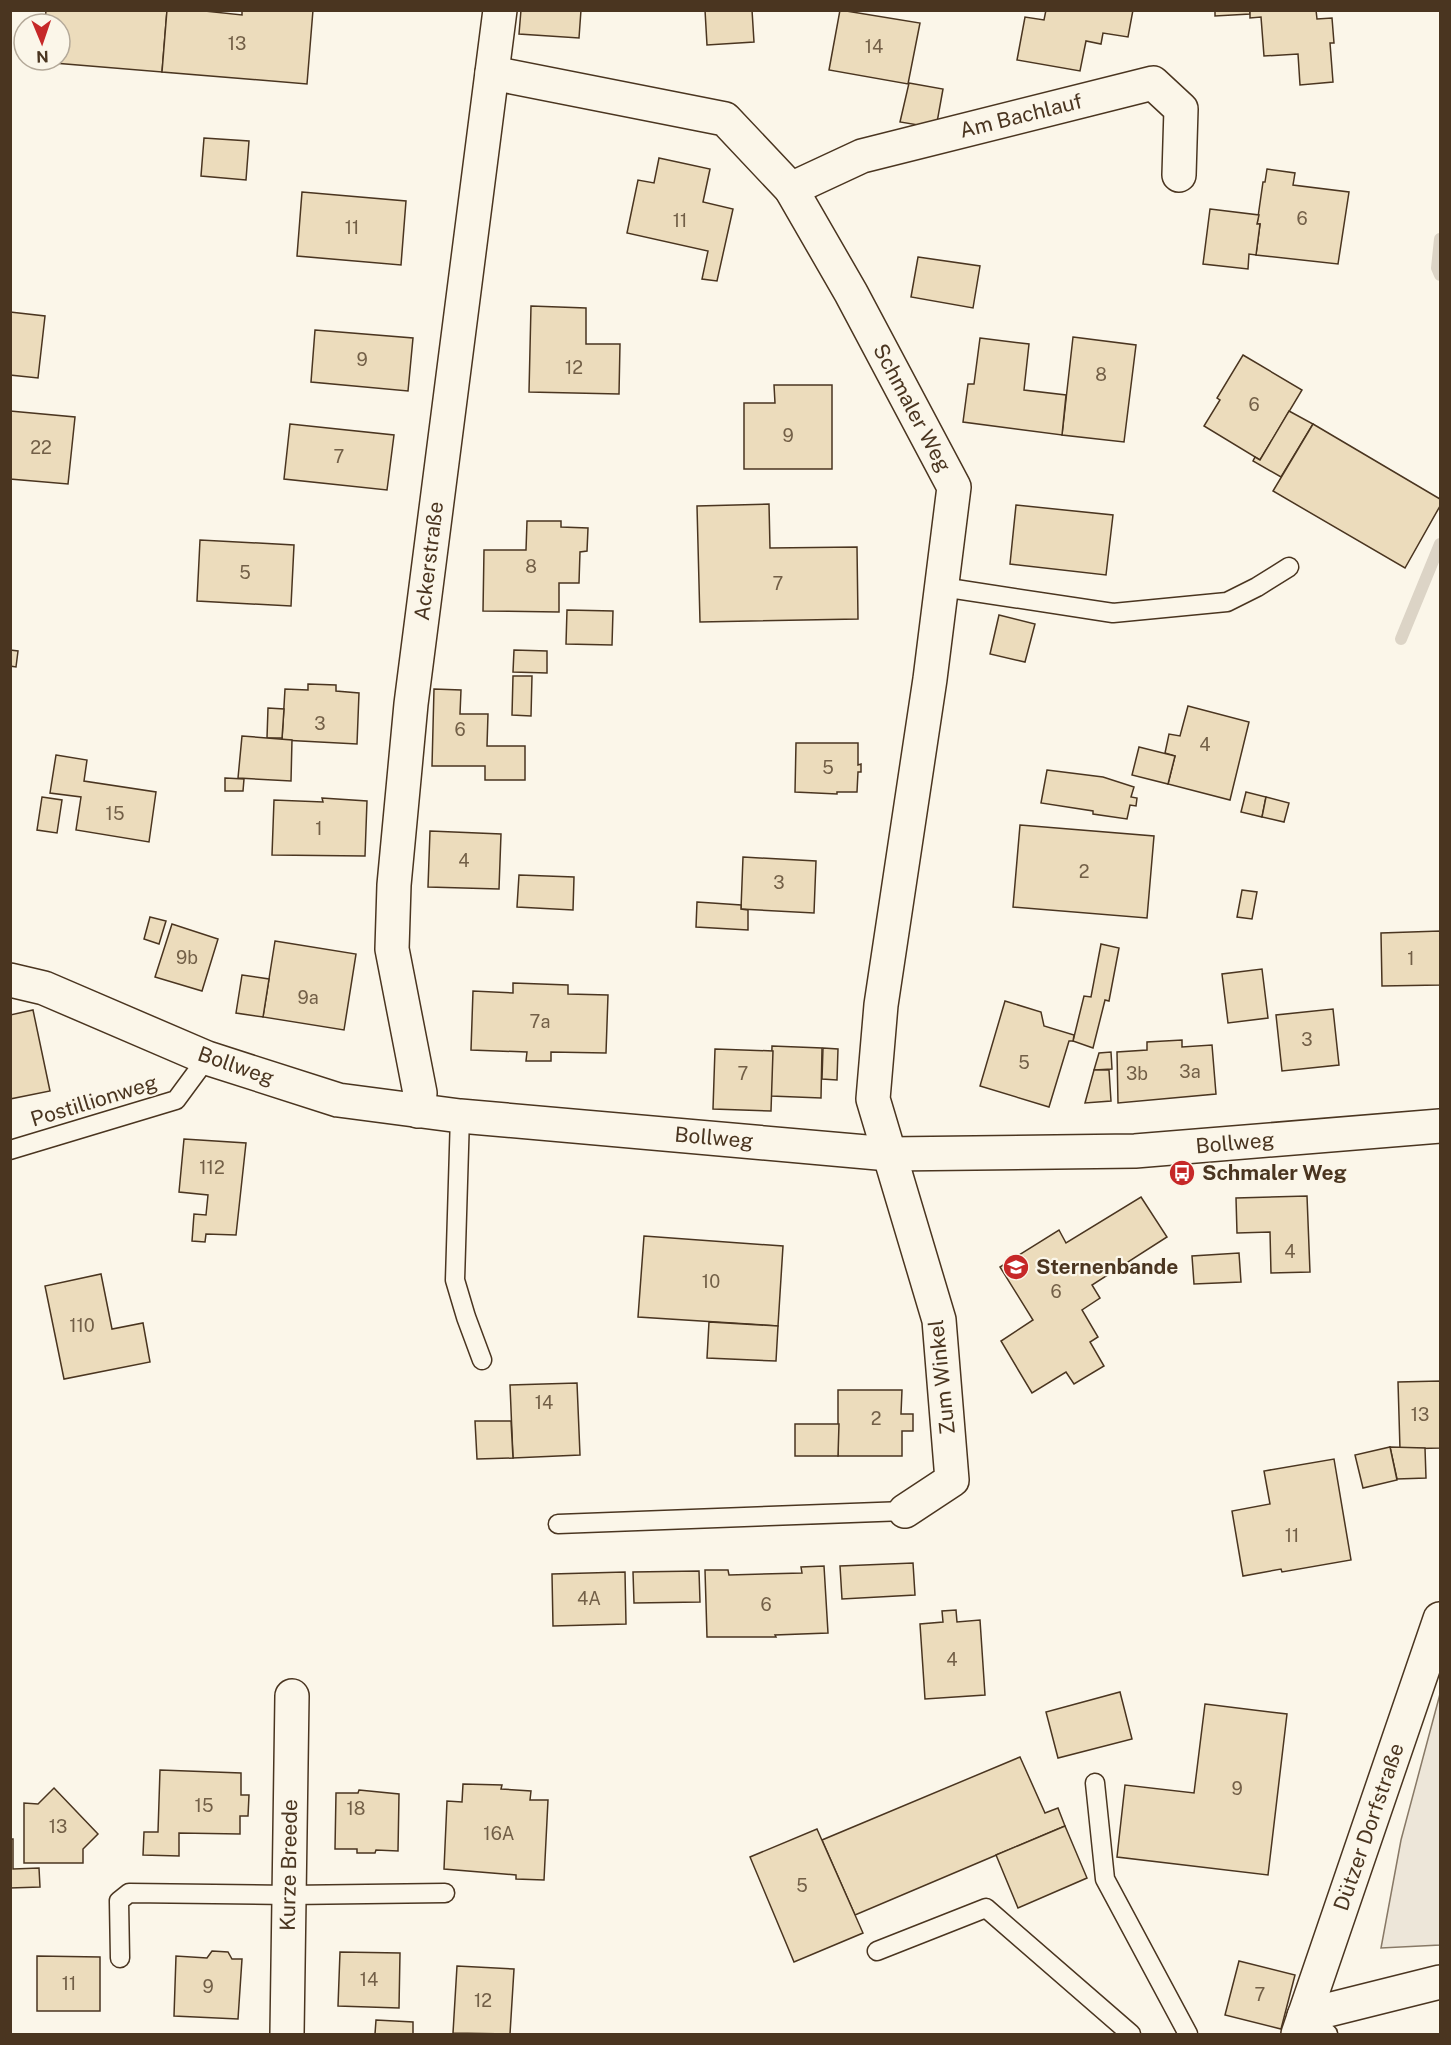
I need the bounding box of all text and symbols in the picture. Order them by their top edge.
north arrow [12,12,72,72]
house number: 13 [228,33,246,54]
house number: 14 [865,36,883,57]
text: N [36,47,49,66]
street label: Am Bachlauf [957,88,1085,143]
house number: 6 [1296,208,1308,229]
house number: 11 [673,210,687,231]
house number: 11 [345,217,359,238]
street label: Schmaler Weg [868,339,957,476]
house number: 9 [356,349,368,370]
house number: 12 [565,357,583,378]
house number: 8 [1095,364,1107,385]
house number: 6 [1248,394,1260,415]
house number: 9 [782,425,794,446]
house number: 22 [30,437,52,458]
house number: 7 [334,446,344,467]
street label: Ackerstraße [409,500,448,622]
house number: 8 [525,556,537,577]
house number: 5 [239,562,251,583]
house number: 7 [773,573,783,594]
house number: 3 [314,713,326,734]
house number: 6 [454,719,466,740]
house number: 4 [1199,734,1211,755]
house number: 5 [822,757,834,778]
house number: 15 [106,803,124,824]
house number: 1 [315,818,323,839]
house number: 4 [458,850,470,871]
house number: 2 [1079,861,1089,882]
house number: 3 [773,872,785,893]
house number: 9b [176,947,198,968]
house number: 1 [1407,948,1415,969]
house number: 9a [297,987,319,1008]
house number: 7a [530,1011,550,1032]
house number: 3 [1301,1029,1313,1050]
street label: Bollweg [195,1041,278,1090]
house number: 5 [1018,1052,1030,1073]
house number: 3a [1179,1061,1201,1082]
house number: 7 [738,1063,748,1084]
house number: 3b [1126,1063,1148,1084]
street label: Postillionweg [28,1069,160,1132]
street label: Bollweg [674,1122,755,1153]
street label: Bollweg [1194,1127,1275,1158]
house number: 112 [199,1157,225,1178]
bus stop icon: Schmaler Weg [1167,1158,1197,1188]
place label: Schmaler Weg [1202,1160,1347,1185]
house number: 4 [1284,1241,1296,1262]
school or university icon: Sternenbande [1001,1252,1031,1282]
place label: Sternenbande [1036,1254,1178,1279]
house number: 10 [702,1271,720,1292]
house number: 6 [1050,1281,1062,1302]
house number: 110 [69,1315,95,1336]
street label: Zum Winkel [923,1318,960,1436]
house number: 14 [535,1392,553,1413]
house number: 13 [1411,1404,1429,1425]
house number: 2 [871,1408,881,1429]
house number: 11 [1285,1525,1299,1546]
house number: 4A [577,1588,601,1609]
house number: 6 [760,1594,772,1615]
house number: 4 [946,1649,958,1670]
street label: Dützer Dorfstraße [1328,1740,1409,1914]
house number: 9 [1231,1778,1243,1799]
house number: 15 [195,1795,213,1816]
house number: 18 [347,1798,365,1819]
street label: Kurze Breede [275,1799,302,1931]
house number: 13 [49,1816,67,1837]
house number: 16A [483,1823,515,1844]
house number: 5 [796,1875,808,1896]
house number: 14 [360,1969,378,1990]
house number: 11 [62,1973,76,1994]
house number: 9 [202,1976,214,1997]
house number: 7 [1255,1984,1265,2005]
house number: 12 [474,1990,492,2011]

